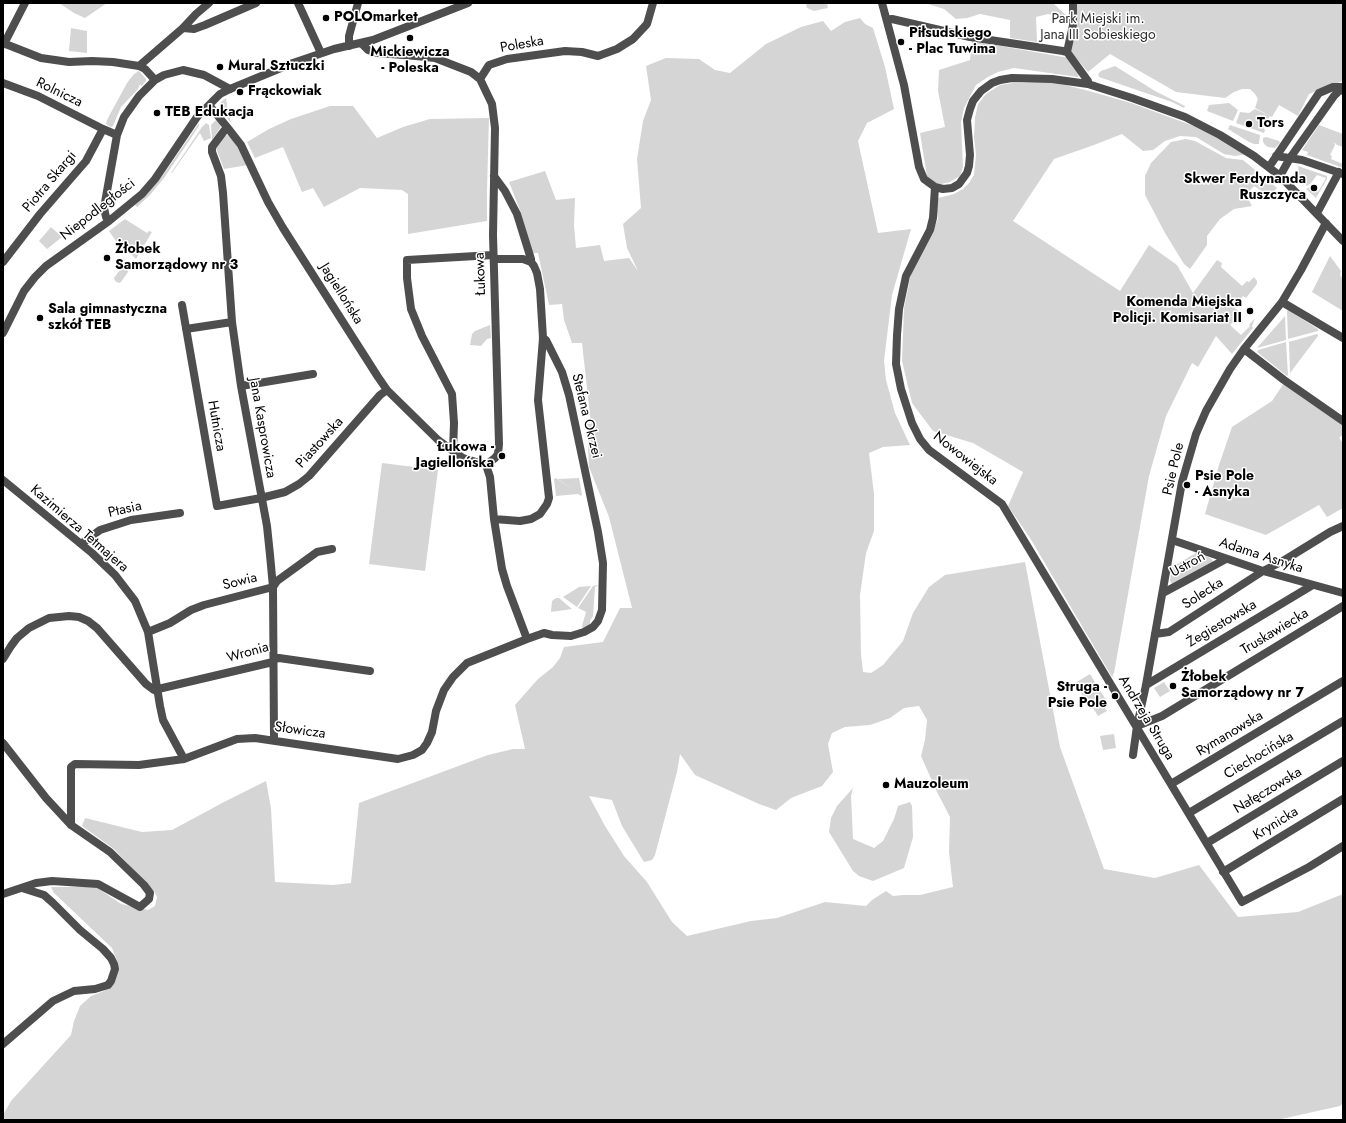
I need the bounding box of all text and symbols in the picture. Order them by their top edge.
place label: POLOmarket [334,10,418,26]
park label: Park Miejski im. Jana III Sobieskiego [1040,12,1156,44]
marker: POLOmarket [321,13,331,23]
place label: Piłsudskiego - Plac Tuwima [909,26,996,58]
marker: Mickiewicza - Poleska [405,33,415,43]
street label: Poleska [499,33,545,57]
marker: Piłsudskiego - Plac Tuwima [896,37,906,47]
place label: Mickiewicza - Poleska [370,45,450,78]
place label: Mural Sztuczki [228,59,325,75]
marker: Mural Sztuczki [215,62,225,72]
street label: Rolnicza [33,75,85,111]
place label: Frąckowiak [248,84,322,100]
marker: Frąckowiak [235,87,245,97]
place label: TEB Edukacja [165,105,254,121]
marker: TEB Edukacja [152,108,162,118]
place label: Tors [1257,116,1284,132]
marker: Tors [1244,119,1254,129]
street label: Piotra Skargi [20,148,80,216]
place label: Skwer Ferdynanda Ruszczyca [1184,172,1306,204]
street label: Niepodległości [57,176,139,244]
marker: Skwer Ferdynanda Ruszczyca [1309,183,1319,193]
place label: Żłobek Samorządowy nr 3 [115,242,238,274]
street label: Łukowa [472,252,490,296]
marker: Żłobek Samorządowy nr 3 [102,253,112,263]
street label: Jagiellońska [316,260,366,328]
place label: Komenda Miejska Policji. Komisariat II [1113,295,1242,328]
place label: Sala gimnastyczna szkół TEB [48,302,167,334]
marker: Komenda Miejska Policji. Komisariat II [1245,306,1255,316]
marker: Sala gimnastyczna szkół TEB [35,313,45,323]
street label: Stefana Okrzei [567,372,605,460]
street label: Jana Kasprowicza [245,376,279,480]
street label: Hutnicza [203,399,229,453]
street label: Piastowska [293,414,347,472]
street label: Nowowiejska [929,429,1001,489]
place label: Łukowa - Jagiellońska [416,440,494,472]
street label: Psie Pole [1160,441,1188,497]
marker: Łukowa - Jagiellońska [497,451,507,461]
place label: Psie Pole - Asnyka [1195,469,1254,502]
marker: Psie Pole - Asnyka [1182,480,1192,490]
street label: Kazimierza Tetmajera [26,482,132,576]
street label: Ptasia [107,498,143,522]
street label: Adama Asnyka [1217,535,1305,577]
street label: Ustroń [1168,549,1208,581]
street label: Sowia [221,570,259,594]
street label: Solecka [1179,575,1227,613]
street label: Żegiestowska [1184,597,1260,651]
street label: Truskawiecka [1238,605,1312,659]
street label: Wronia [225,639,271,667]
place label: Żłobek Samorządowy nr 7 [1181,670,1304,702]
street label: Andrzeja Struga [1114,673,1178,763]
place label: Struga - Psie Pole [1048,680,1107,712]
marker: Żłobek Samorządowy nr 7 [1168,681,1178,691]
marker: Struga - Psie Pole [1110,691,1120,701]
street label: Rymanowska [1194,708,1266,760]
street label: Słowicza [273,719,327,743]
street label: Ciechocińska [1221,729,1297,783]
street label: Nałęczowska [1231,764,1305,818]
place label: Mauzoleum [894,777,969,793]
marker: Mauzoleum [881,780,891,790]
street label: Krynicka [1250,804,1302,844]

